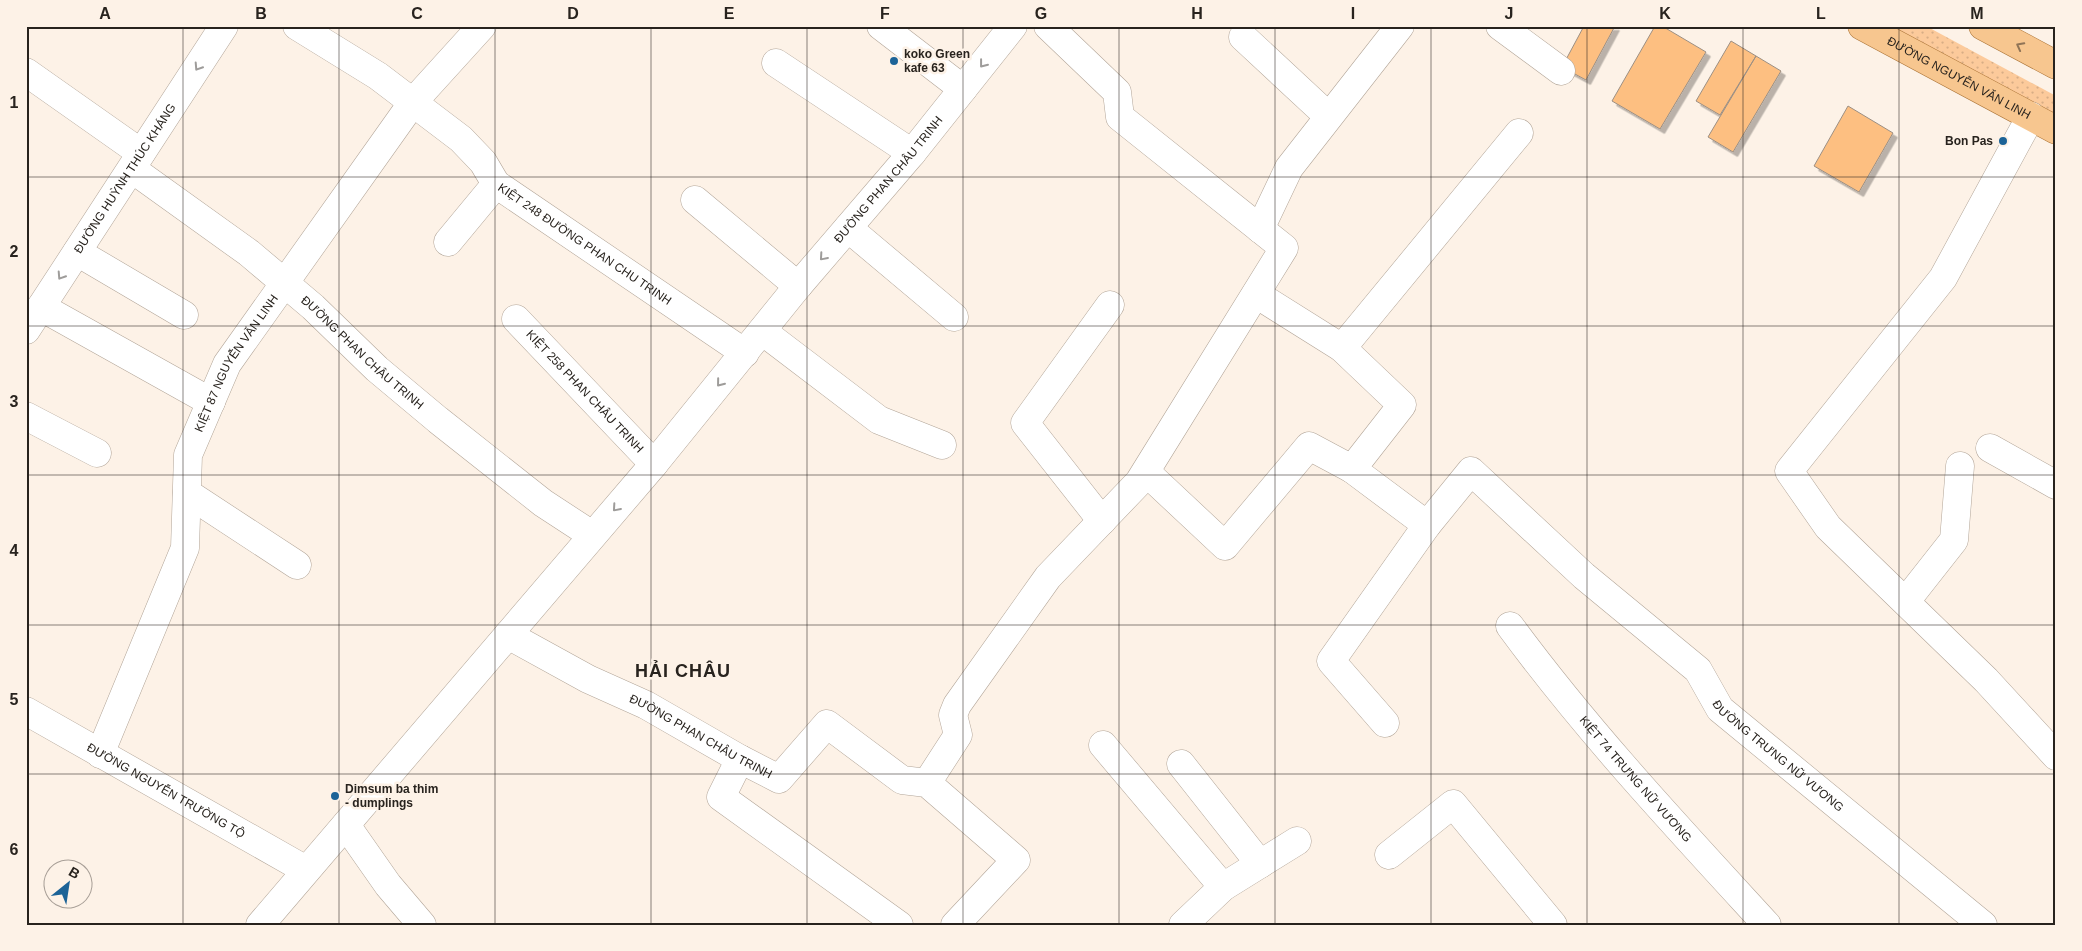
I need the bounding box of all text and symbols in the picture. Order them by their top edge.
text: A [99,5,111,22]
text: B [255,5,267,22]
text: C [411,5,423,22]
text: D [567,5,579,22]
text: E [724,5,735,22]
text: F [880,5,890,22]
text: G [1035,5,1047,22]
text: H [1191,5,1203,22]
text: I [1351,5,1355,22]
text: J [1505,5,1513,22]
text: K [1659,5,1671,22]
text: L [1816,5,1826,22]
text: M [1970,5,1984,22]
street label: ĐƯỜNG NGUYỄN VĂN LINH [1885,34,2033,122]
one-way arrow [2016,42,2025,52]
place label: koko Green kafe 63 [904,47,970,75]
marker: koko Green kafe 63 [888,55,900,67]
one-way arrow [979,59,988,68]
one-way arrow [194,62,204,71]
text: 1 [10,94,19,111]
street label: ĐƯỜNG HUỲNH THÚC KHÁNG [71,101,179,256]
street label: ĐƯỜNG PHAN CHÂU TRINH [831,113,946,246]
place label: Bon Pas [1945,134,1993,148]
marker: Bon Pas [1997,135,2009,147]
street label: KIỆT 248 ĐƯỜNG PHAN CHU TRINH [495,180,674,308]
text: 2 [10,243,19,260]
one-way arrow [820,251,829,260]
one-way arrow [58,271,67,280]
street label: KIỆT 87 NGUYỄN VĂN LINH [192,292,281,434]
street label: ĐƯỜNG PHAN CHÂU TRINH [298,293,427,412]
street label: KIỆT 258 PHAN CHÂU TRINH [523,327,646,456]
one-way arrow [717,377,726,386]
text: 3 [10,393,19,410]
one-way arrow [613,502,622,511]
text: 4 [10,542,19,559]
district label: HẢI CHÂU [635,660,731,681]
text: 5 [10,691,19,708]
street label: ĐƯỜNG PHAN CHÂU TRINH [627,691,775,781]
street label: ĐƯỜNG TRƯNG NỮ VƯƠNG [1709,698,1846,815]
street label: KIỆT 74 TRƯNG NỮ VƯƠNG [1577,713,1694,845]
street label: ĐƯỜNG NGUYỄN TRƯỜNG TỘ [85,740,248,841]
place label: Dimsum ba thim - dumplings [345,782,438,810]
marker: Dimsum ba thim - dumplings [329,790,341,802]
text: 6 [10,841,19,858]
north arrow [42,858,92,908]
text: B [66,863,83,882]

